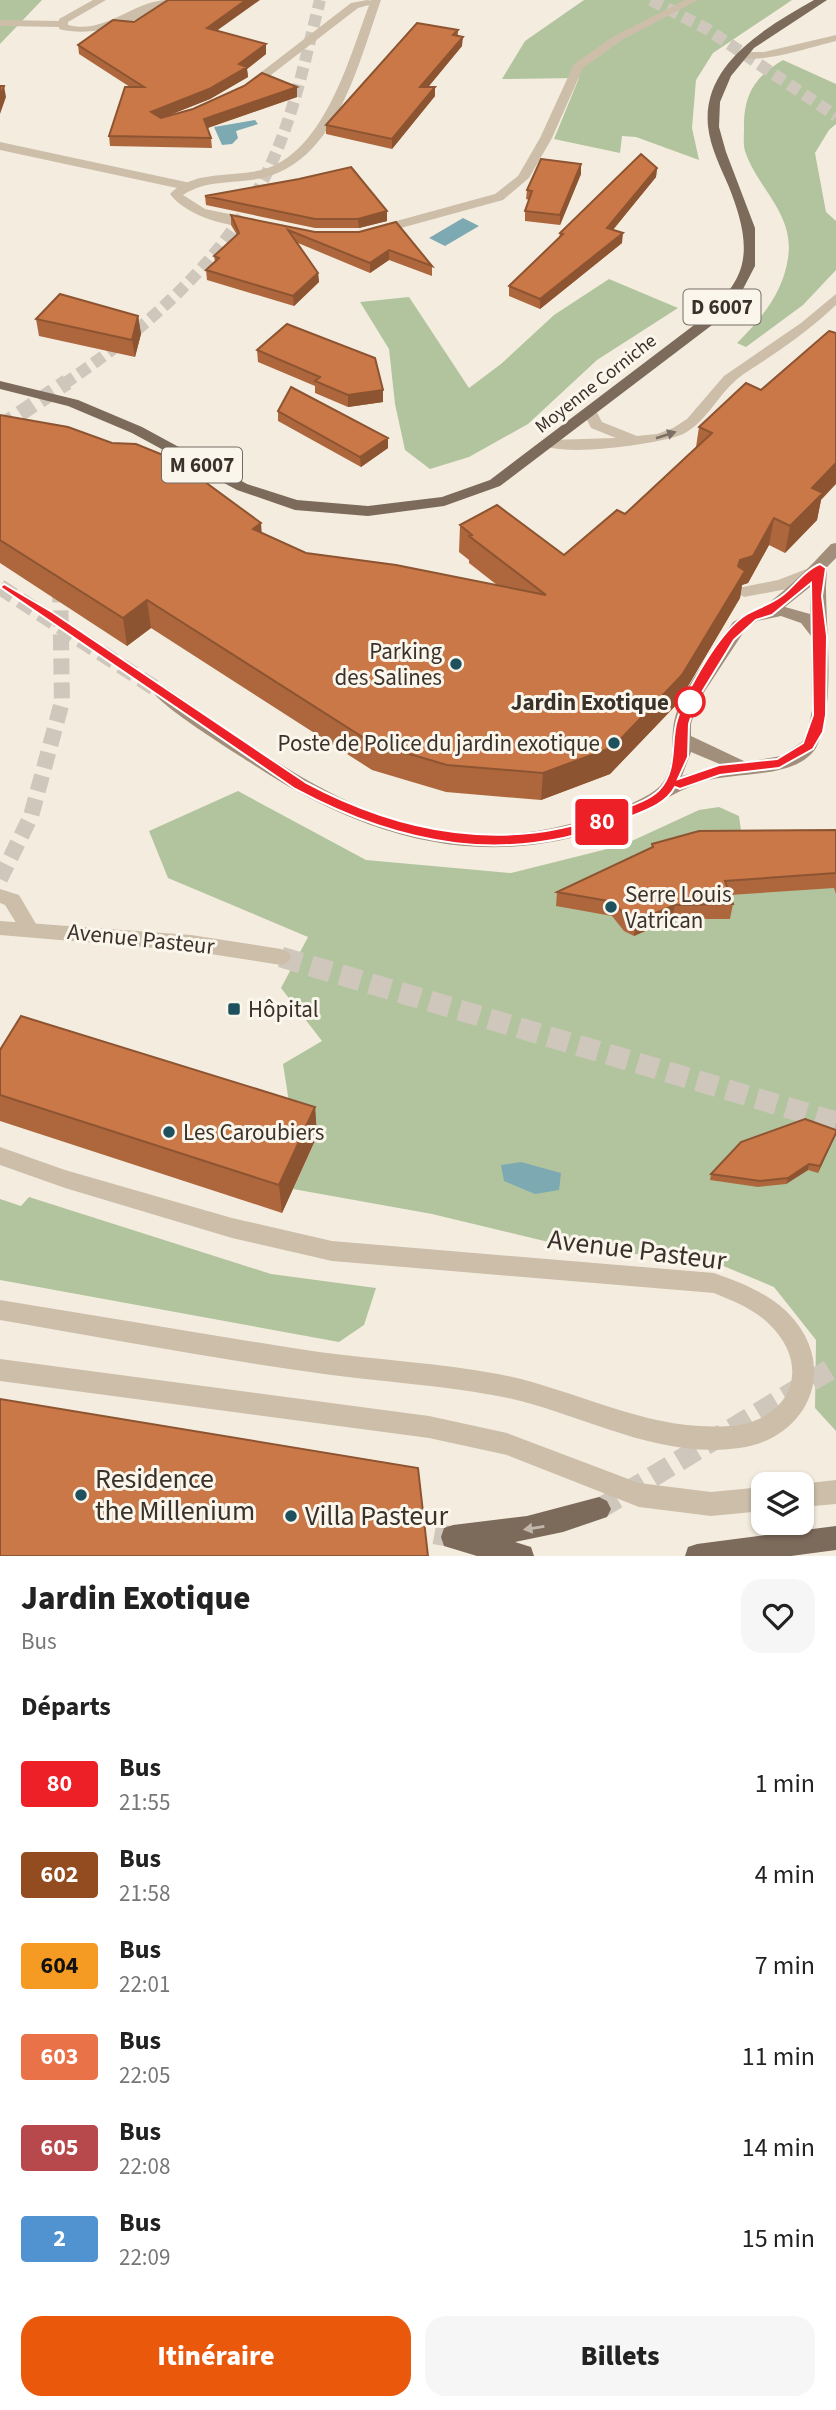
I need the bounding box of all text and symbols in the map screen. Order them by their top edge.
road number: D 6007 [684,290,760,324]
street label: Moyenne Corniche [530,328,662,440]
one-way arrow [656,429,677,440]
road number: M 6007 [162,448,242,482]
place label: Parking des Salines [335,635,442,694]
marker: Parking des Salines [448,656,464,672]
place label: Jardin Exotique [511,686,669,719]
marker: Jardin Exotique [675,687,705,717]
place label: Poste de Police du jardin exotique [277,727,600,760]
marker: Poste de Police du jardin exotique [606,735,622,751]
line badge: 80 [570,799,634,845]
text: 80 [589,804,615,839]
place label: Serre Louis Vatrican [625,878,732,937]
marker: Serre Louis Vatrican [603,899,619,915]
street label: Avenue Pasteur [66,915,217,963]
place label: Hôpital [248,993,319,1026]
marker: Hôpital [226,1001,242,1017]
place label: Les Caroubiers [183,1116,324,1149]
marker: Les Caroubiers [161,1124,177,1140]
street label: Avenue Pasteur [545,1219,729,1281]
place label: Residence the Millenium [95,1459,255,1531]
map controls [751,1472,814,1535]
button: layers [751,1472,814,1535]
marker: Residence the Millenium [73,1487,89,1503]
place label: Villa Pasteur [305,1496,448,1536]
marker: Villa Pasteur [283,1508,299,1524]
one-way arrow [523,1523,545,1534]
text: Jardin Exotique [21,1575,251,1622]
button: heart [741,1579,815,1653]
text: Bus [21,1625,57,1658]
text: Départs [21,1688,111,1725]
text: Bus [119,1749,161,1786]
text: 1 min [755,1765,815,1802]
text: 80 [47,1766,72,1801]
text: 21:55 [119,1786,170,1819]
text: Bus [119,1840,161,1877]
text: 4 min [755,1856,815,1893]
text: 602 [40,1857,79,1892]
text: 21:58 [119,1877,170,1910]
text: Bus [119,1931,161,1968]
text: 7 min [755,1947,815,1984]
text: 604 [40,1948,79,1983]
text: 22:01 [119,1968,170,2001]
text: Bus [119,2022,161,2059]
text: 11 min [742,2038,815,2075]
text: 603 [40,2039,79,2074]
text: 22:05 [119,2059,170,2092]
text: Bus [119,2113,161,2150]
text: 14 min [742,2129,815,2166]
text: 605 [40,2130,79,2165]
text: 22:08 [119,2150,170,2183]
text: Bus [119,2204,161,2241]
text: 15 min [742,2220,815,2257]
text: 2 [53,2221,66,2256]
text: 22:09 [119,2241,170,2274]
button: Itinéraire [21,2316,411,2396]
button: Billets [425,2316,815,2396]

